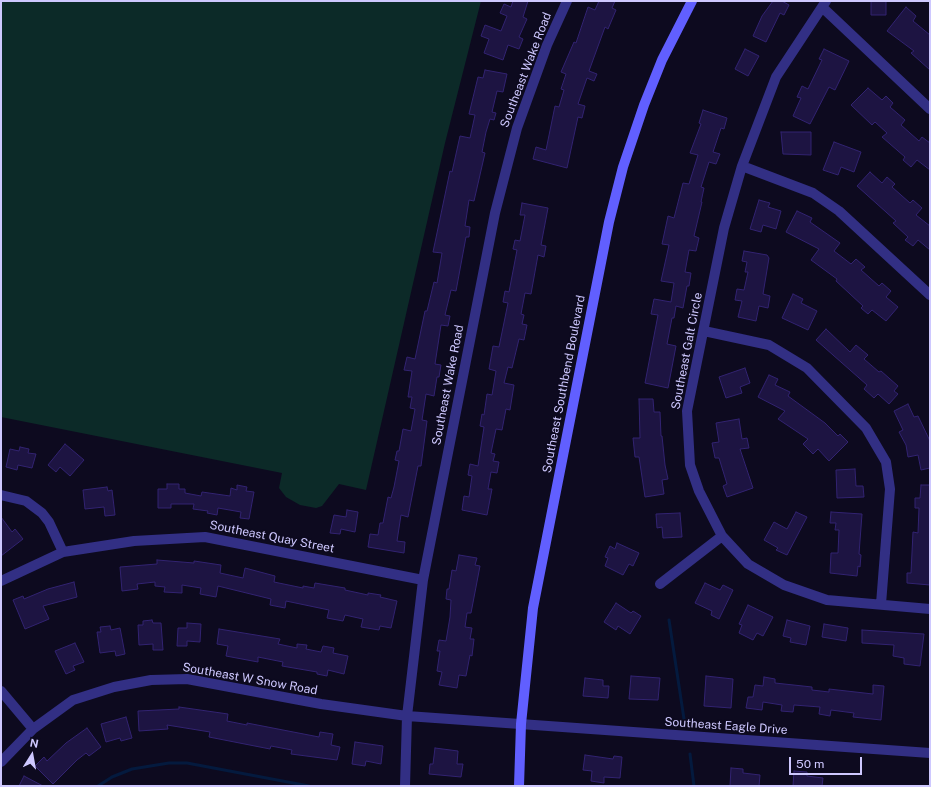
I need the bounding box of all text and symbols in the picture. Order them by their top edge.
street label: Southeast Wake Road [497,10,555,130]
street label: Southeast Galt Circle [669,291,705,411]
street label: Southeast Southbend Boulevard [540,294,588,474]
street label: Southeast Wake Road [429,324,467,446]
street label: Southeast Quay Street [208,518,336,556]
street label: Southeast W Snow Road [181,660,319,698]
street label: Southeast Eagle Drive [664,715,788,737]
north arrow [12,735,52,775]
text: N [29,737,40,750]
scale bar [791,749,864,775]
text: 50 m [796,757,824,771]

